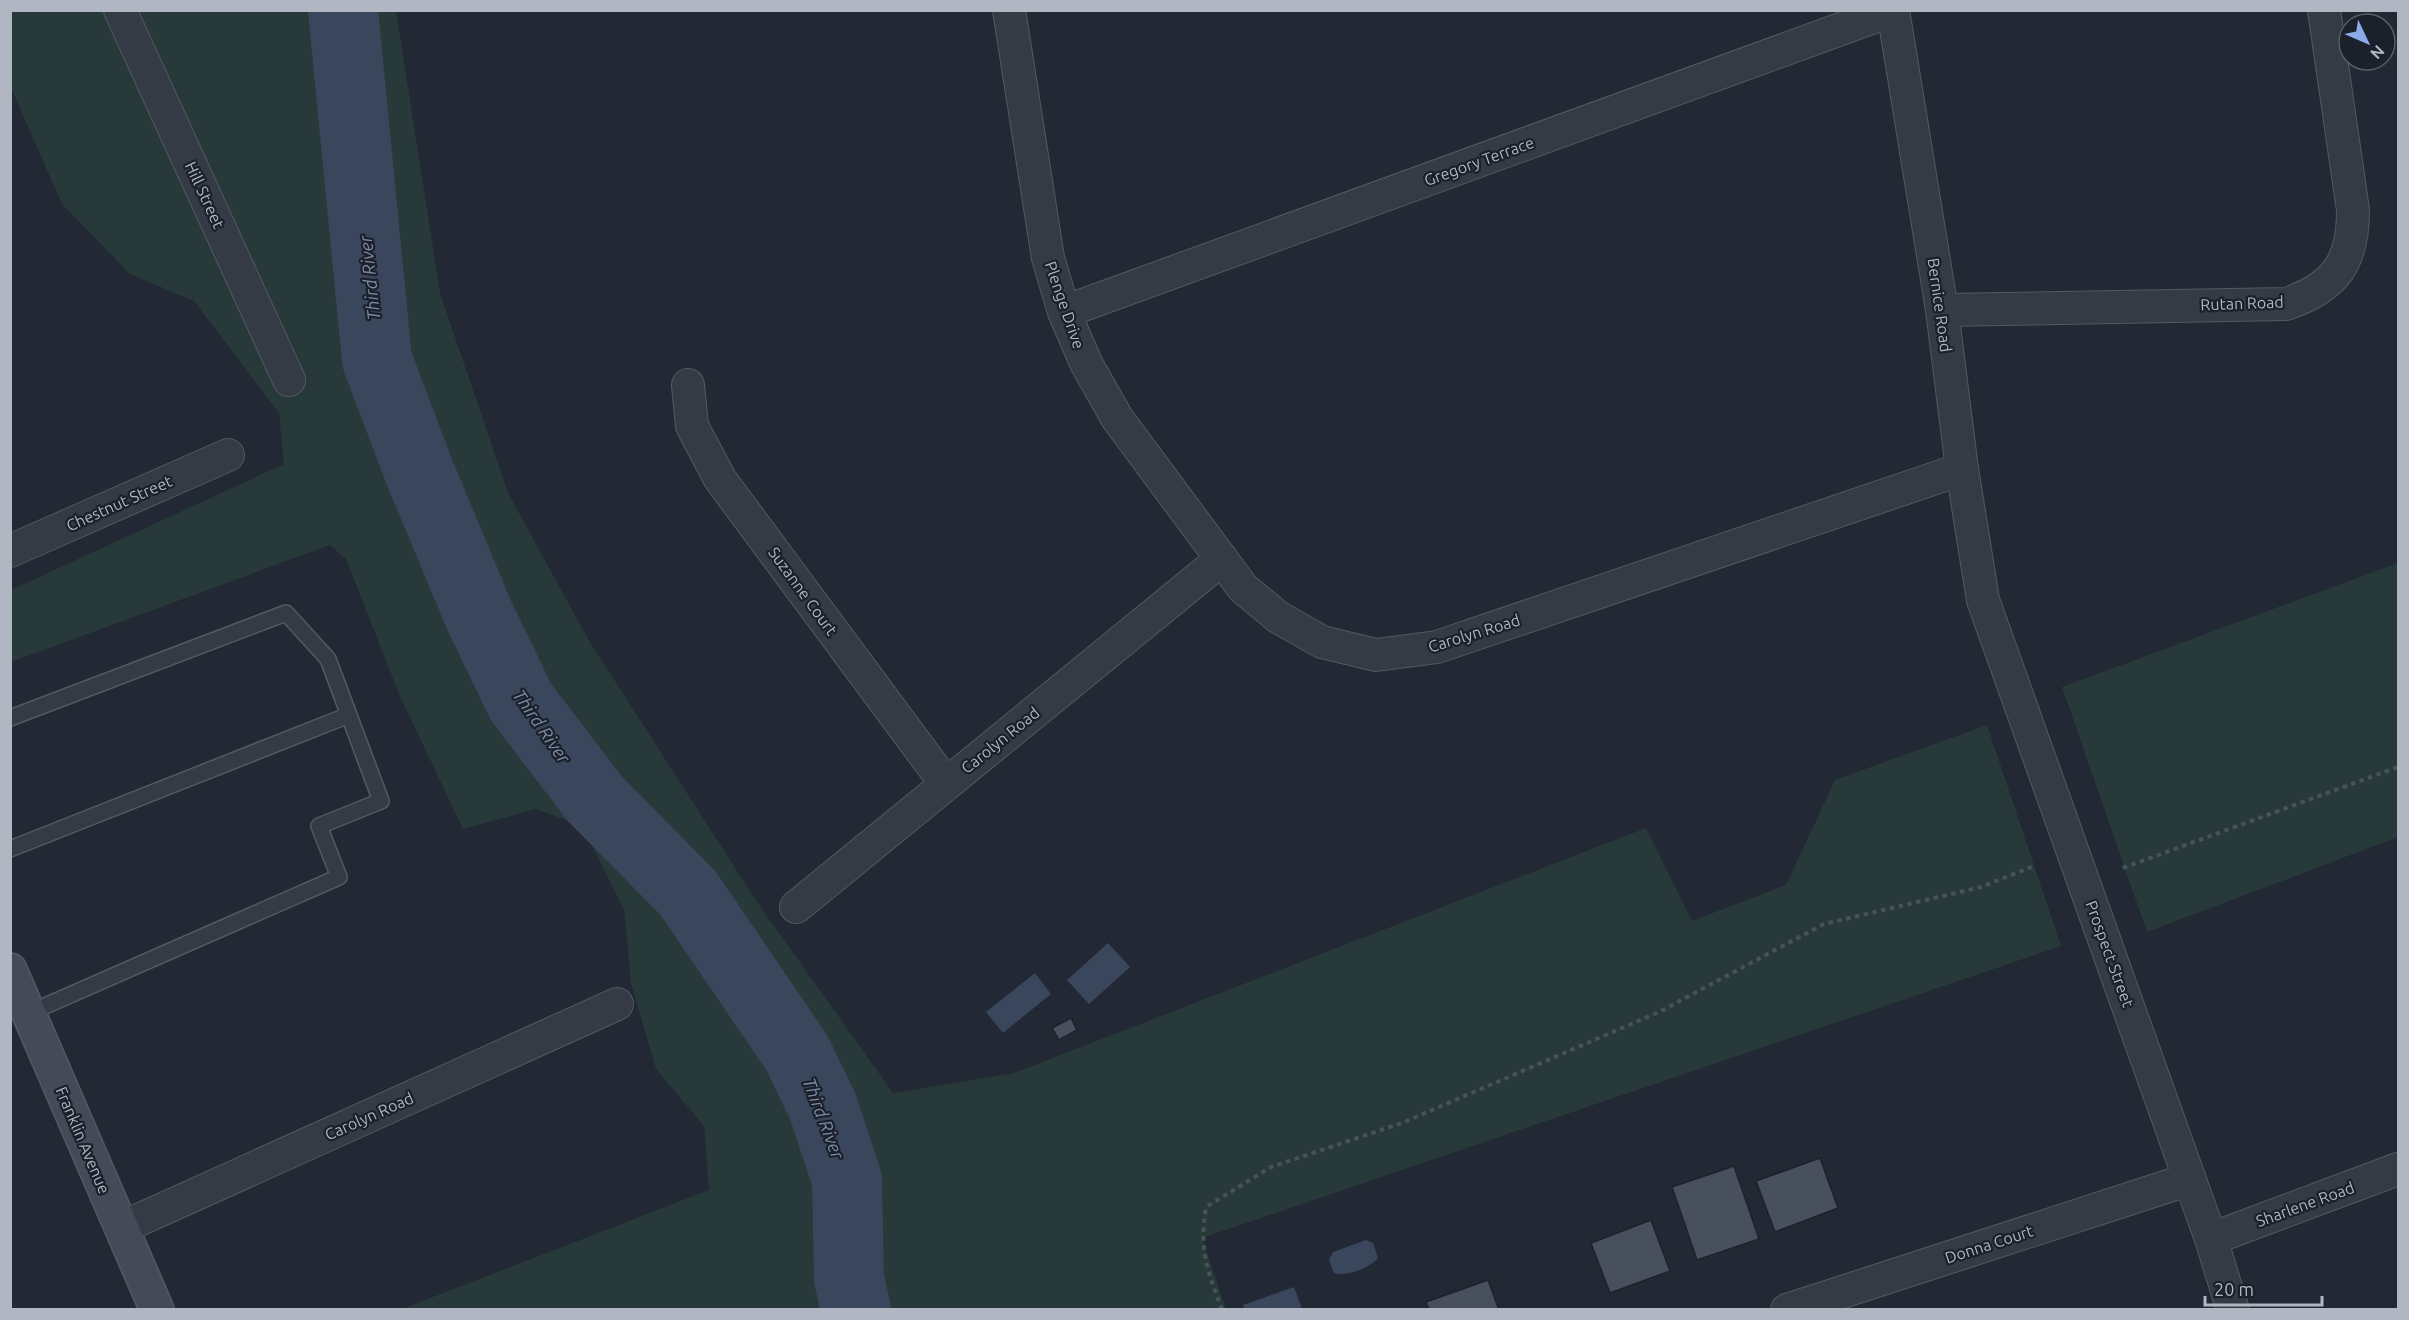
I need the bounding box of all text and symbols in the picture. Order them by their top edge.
north arrow [2337,12,2397,72]
text: N [2367,42,2388,63]
street label: Gregory Terrace [1422,133,1536,189]
street label: Hill Street [182,159,229,232]
water label: Third River [354,233,383,321]
street label: Bernice Road [1924,257,1956,353]
street label: Plenge Drive [1042,259,1088,351]
street label: Rutan Road [2200,293,2284,313]
street label: Chestnut Street [63,471,175,534]
street label: Suzanne Court [765,543,841,639]
street label: Carolyn Road [1426,611,1522,655]
water label: Third River [509,685,575,768]
street label: Carolyn Road [957,703,1043,777]
street label: Prospect Street [2082,898,2138,1010]
water label: Third River [799,1075,849,1162]
street label: Franklin Avenue [52,1084,114,1196]
street label: Carolyn Road [322,1088,416,1144]
street label: Sharlene Road [2253,1178,2357,1230]
street label: Donna Court [1943,1221,2036,1267]
scale bar [2205,1269,2322,1307]
text: 20 m [2214,1279,2254,1299]

